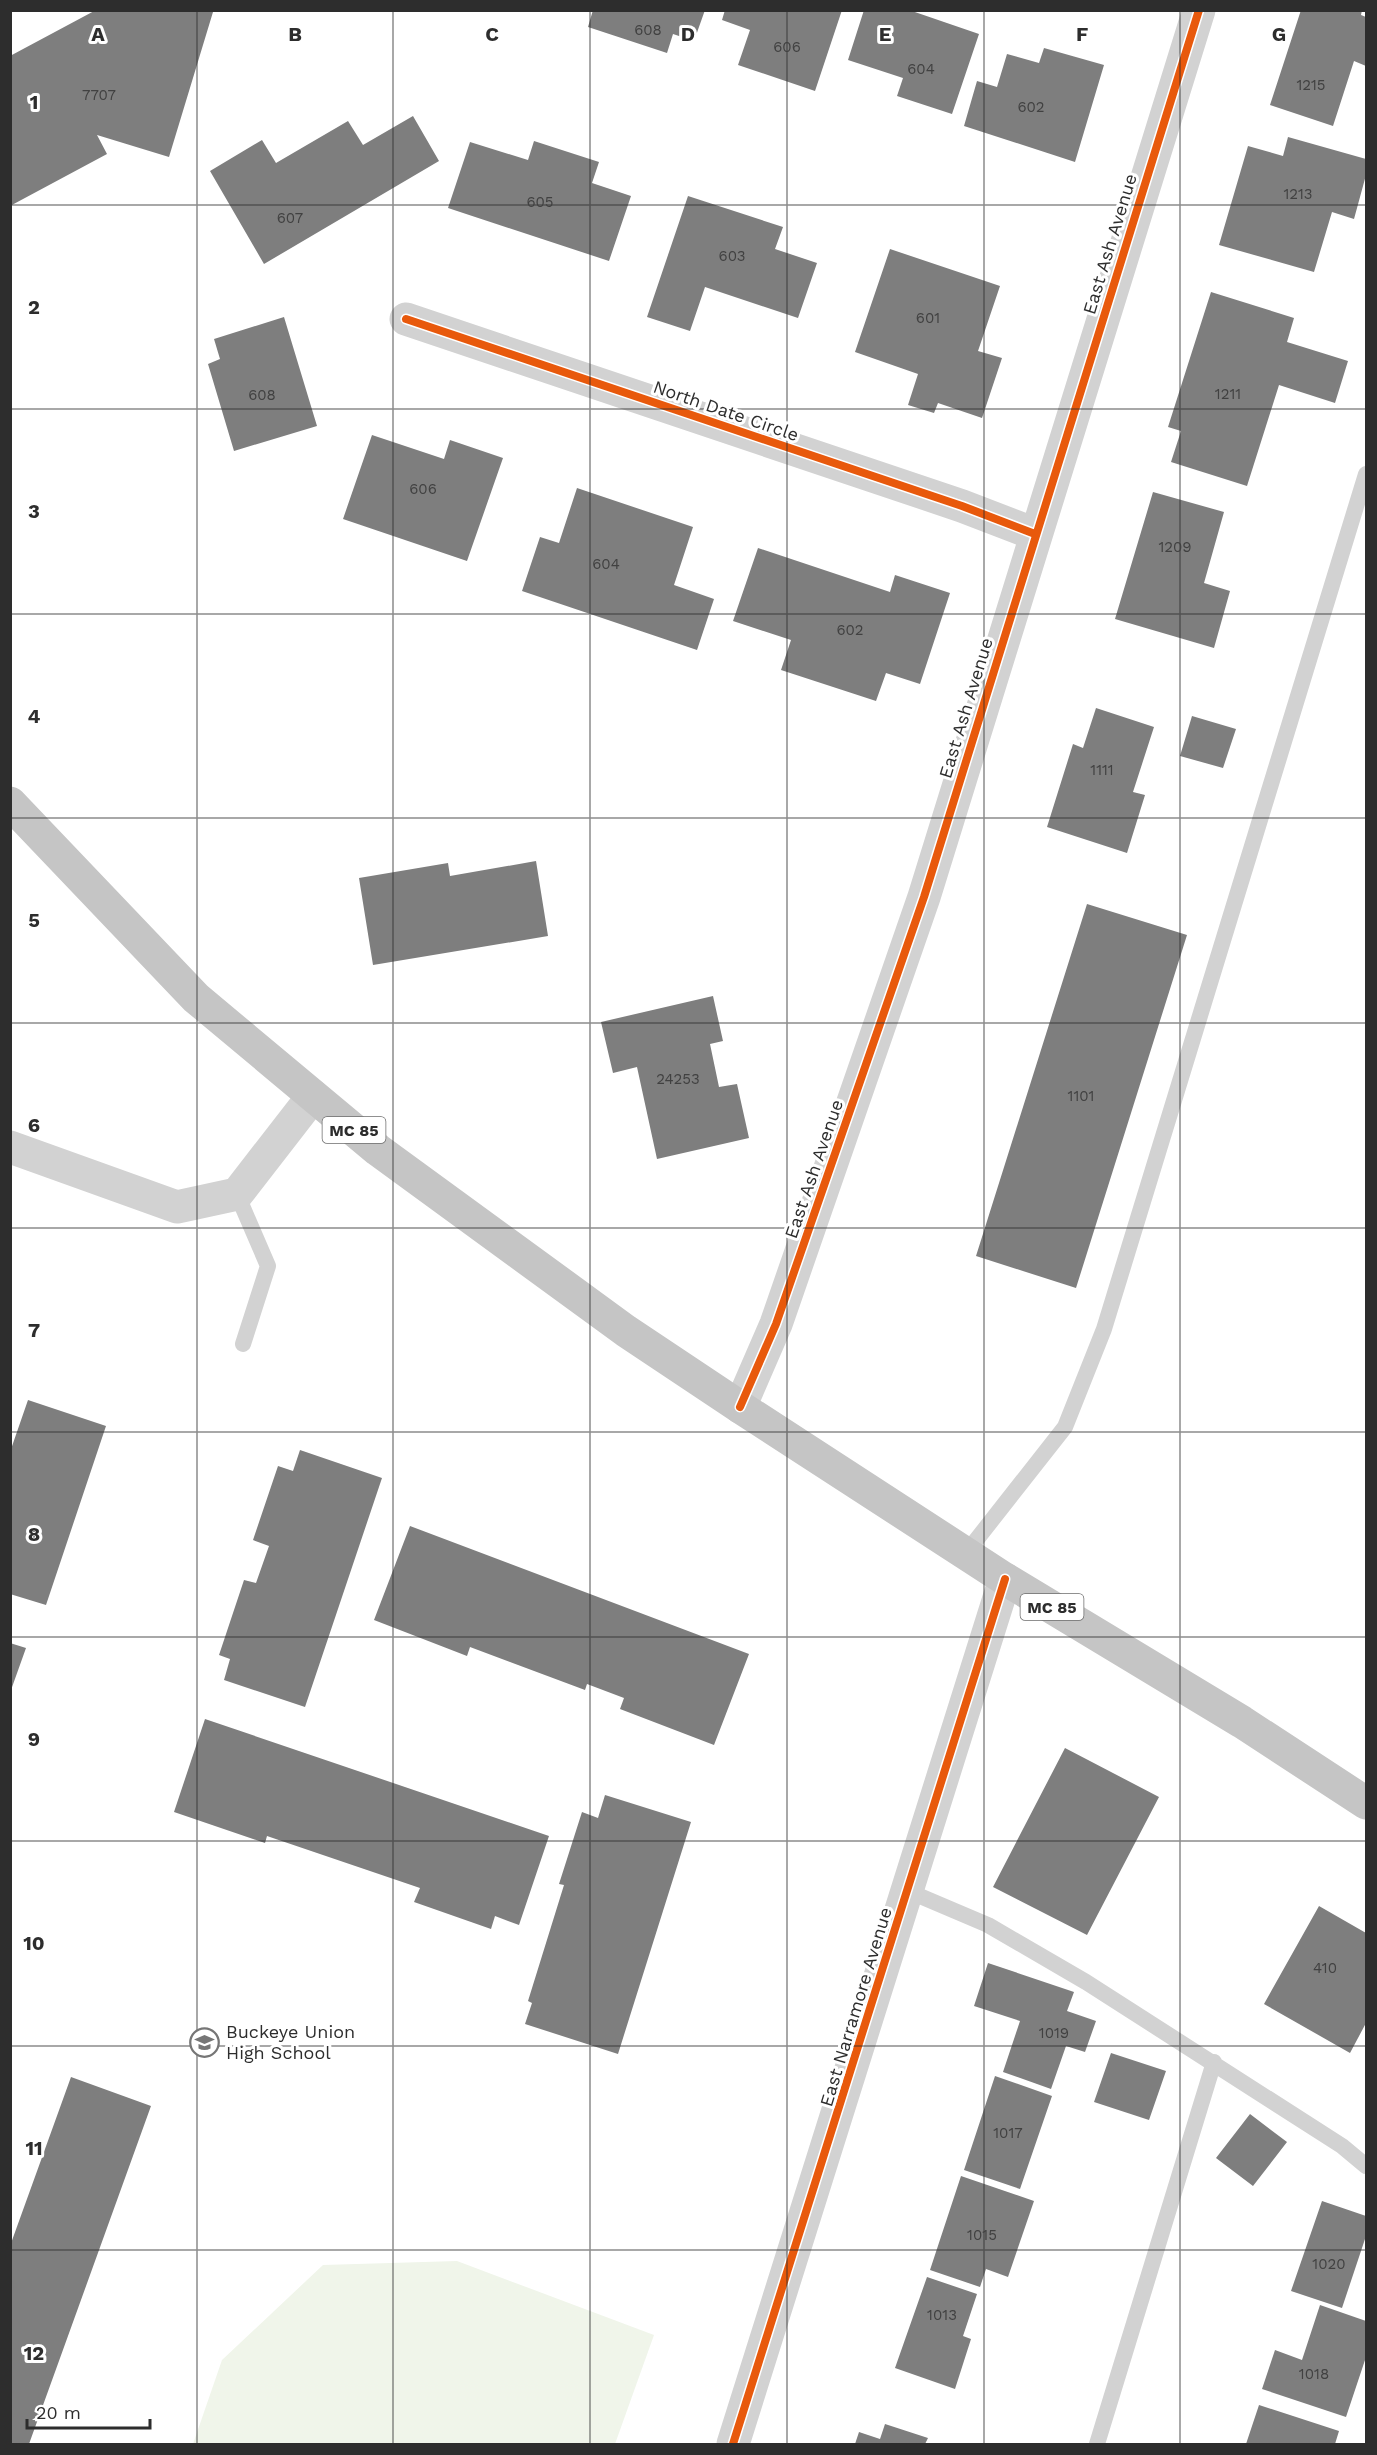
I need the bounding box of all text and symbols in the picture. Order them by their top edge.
house number: 608 [634,21,662,39]
text: A [91,22,105,46]
text: B [288,22,302,46]
text: C [485,22,499,46]
text: D [681,22,695,46]
text: E [879,22,891,46]
text: F [1076,22,1088,46]
text: G [1272,22,1286,46]
house number: 606 [773,38,801,56]
house number: 604 [907,60,935,78]
house number: 1215 [1296,76,1326,94]
house number: 7707 [82,86,116,104]
text: 1 [30,90,38,114]
house number: 602 [1017,98,1045,116]
street label: East Ash Avenue [1078,171,1141,317]
house number: 1213 [1283,185,1313,203]
house number: 605 [526,193,554,211]
house number: 607 [277,209,303,227]
house number: 603 [719,247,745,265]
text: 2 [28,295,40,319]
house number: 601 [916,309,940,327]
street label: North Date Circle [651,376,802,445]
house number: 1211 [1215,385,1241,403]
house number: 608 [248,386,276,404]
house number: 606 [409,480,437,498]
text: 3 [28,499,40,523]
house number: 1209 [1158,538,1192,556]
house number: 604 [592,555,620,573]
house number: 602 [836,621,864,639]
street label: East Ash Avenue [934,635,997,781]
text: 4 [28,704,41,728]
house number: 1111 [1090,761,1114,779]
text: 5 [28,908,40,932]
house number: 24253 [656,1070,700,1088]
house number: 1101 [1068,1087,1094,1105]
street label: East Ash Avenue [780,1097,847,1241]
text: 6 [28,1113,40,1137]
road number: MC 85 [322,1117,386,1143]
text: 7 [28,1318,40,1342]
text: 8 [28,1522,40,1546]
road number: MC 85 [1020,1594,1084,1620]
text: 9 [28,1727,40,1751]
street label: East Narramore Avenue [815,1905,896,2109]
text: 10 [23,1931,45,1955]
house number: 410 [1313,1959,1337,1977]
place label: Buckeye Union High School [226,2021,355,2063]
house number: 1019 [1039,2024,1069,2042]
school or university icon: Buckeye Union High School [189,2026,221,2058]
house number: 1017 [993,2124,1023,2142]
text: 11 [25,2136,43,2160]
house number: 1015 [967,2226,997,2244]
house number: 1020 [1312,2255,1346,2273]
house number: 1013 [927,2306,957,2324]
text: 12 [24,2341,44,2365]
house number: 1018 [1299,2365,1329,2383]
scale bar [27,2392,150,2430]
text: 20 m [36,2402,81,2423]

